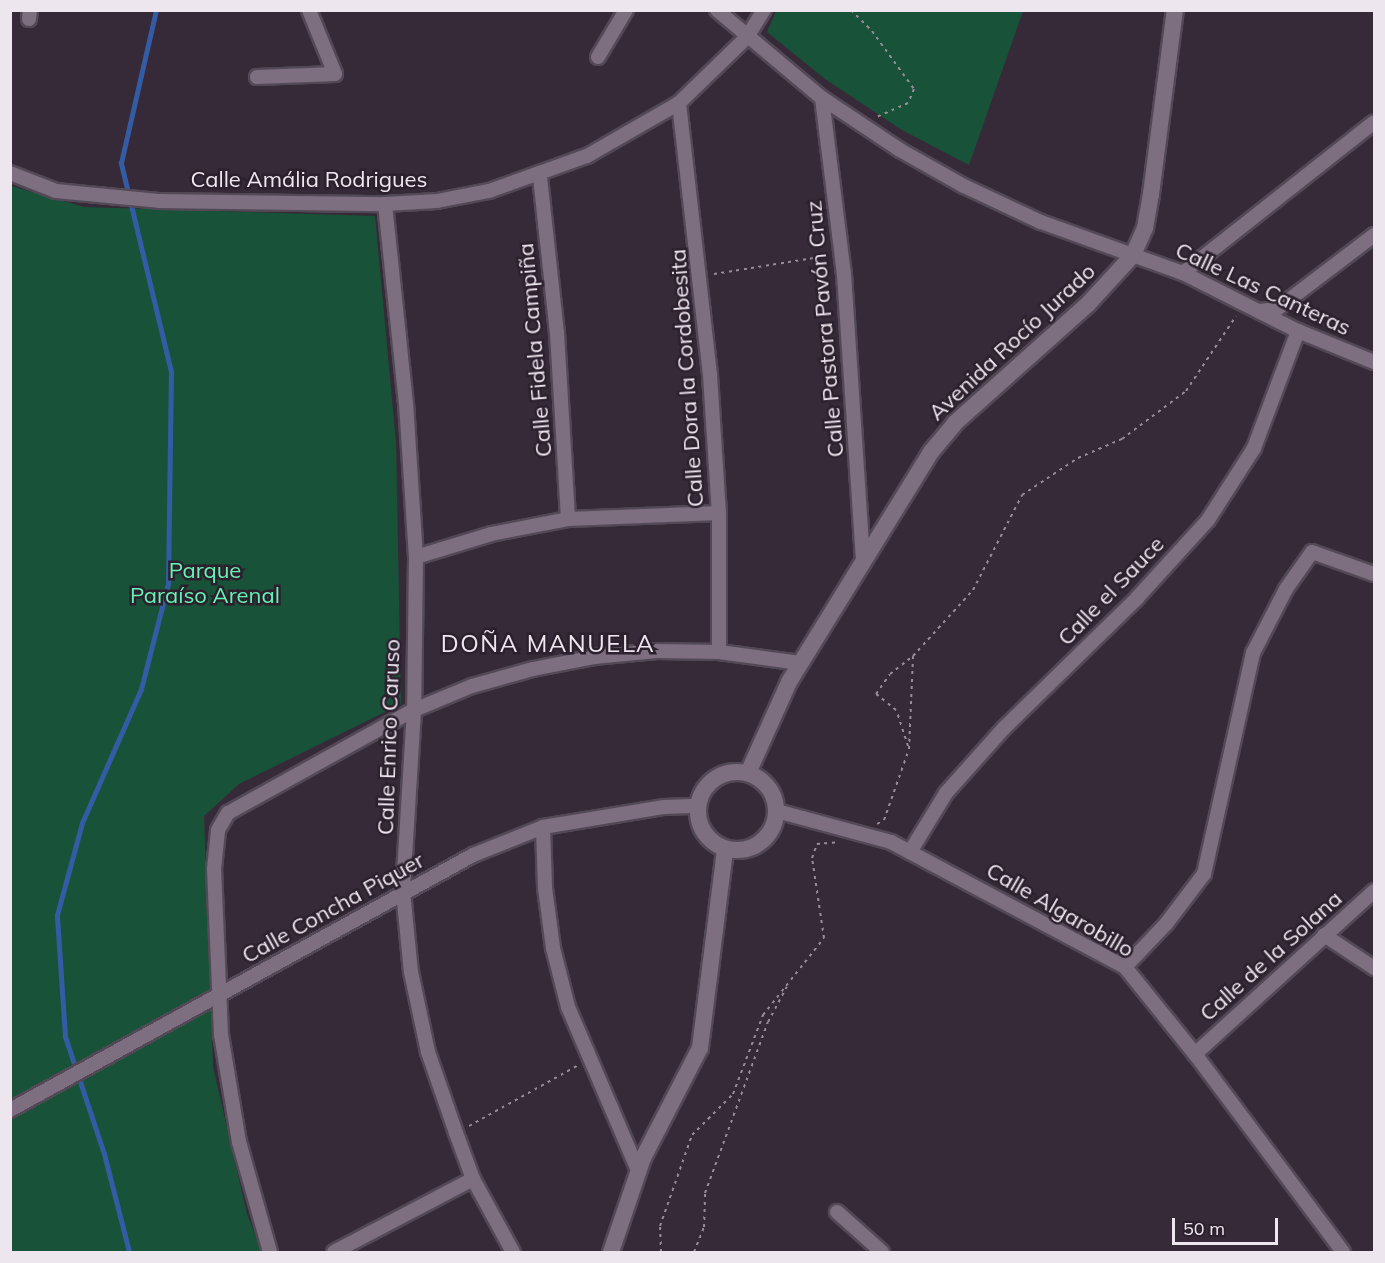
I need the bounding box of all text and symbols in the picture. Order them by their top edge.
street label: Calle Amália Rodrigues [191,167,427,193]
street label: Calle Pastora Pavón Cruz [801,200,849,458]
street label: Calle Las Canteras [1171,237,1355,341]
street label: Calle Fidela Campiña [512,242,558,458]
street label: Calle Dora la Cordobesita [665,248,709,508]
street label: Avenida Rocío Jurado [923,258,1101,426]
street label: Calle el Sauce [1052,531,1170,651]
park label: Parque Paraíso Arenal [130,557,280,608]
district label: DOÑA MANUELA [441,630,655,658]
street label: Calle Enrico Caruso [372,639,406,835]
street label: Calle Concha Piquer [237,847,429,969]
street label: Calle Algarobillo [982,857,1138,963]
street label: Calle de la Solana [1195,885,1347,1027]
scale bar [1175,1206,1282,1244]
text: 50 m [1183,1217,1225,1240]

